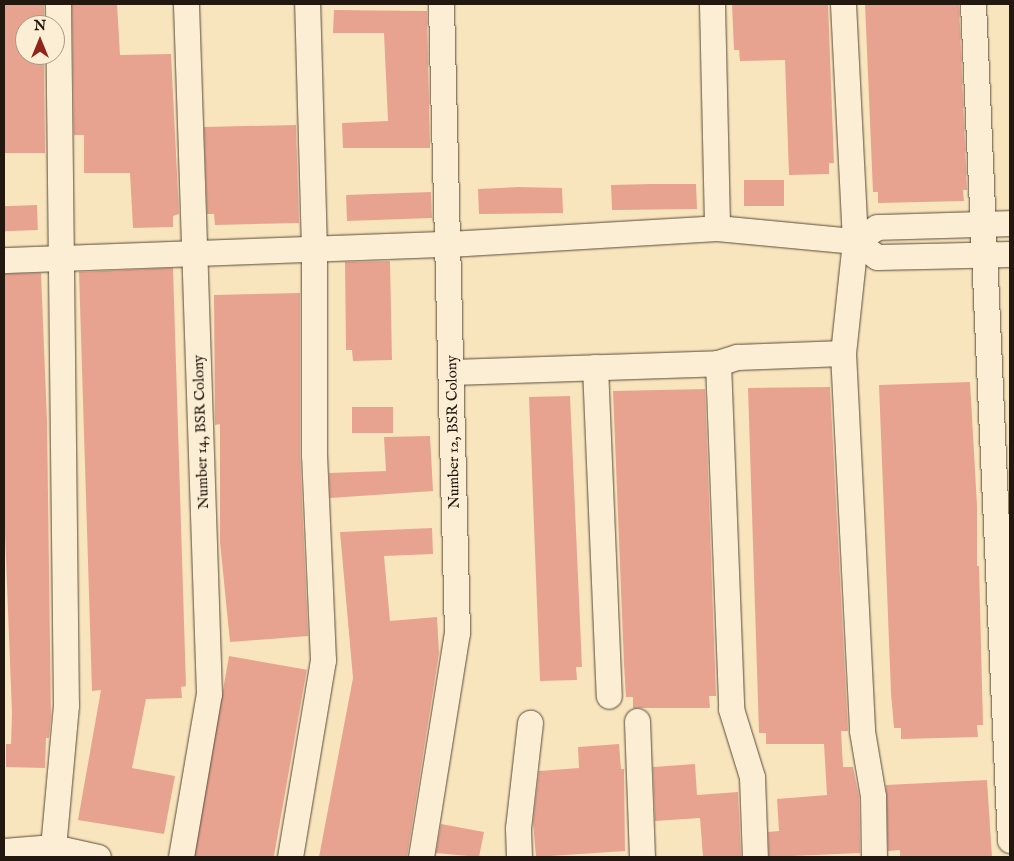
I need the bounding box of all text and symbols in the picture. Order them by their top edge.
north arrow [15,15,65,65]
text: N [34,17,46,35]
street label: Number 14, BSR Colony [189,354,213,510]
street label: Number 12, BSR Colony [443,355,463,509]

